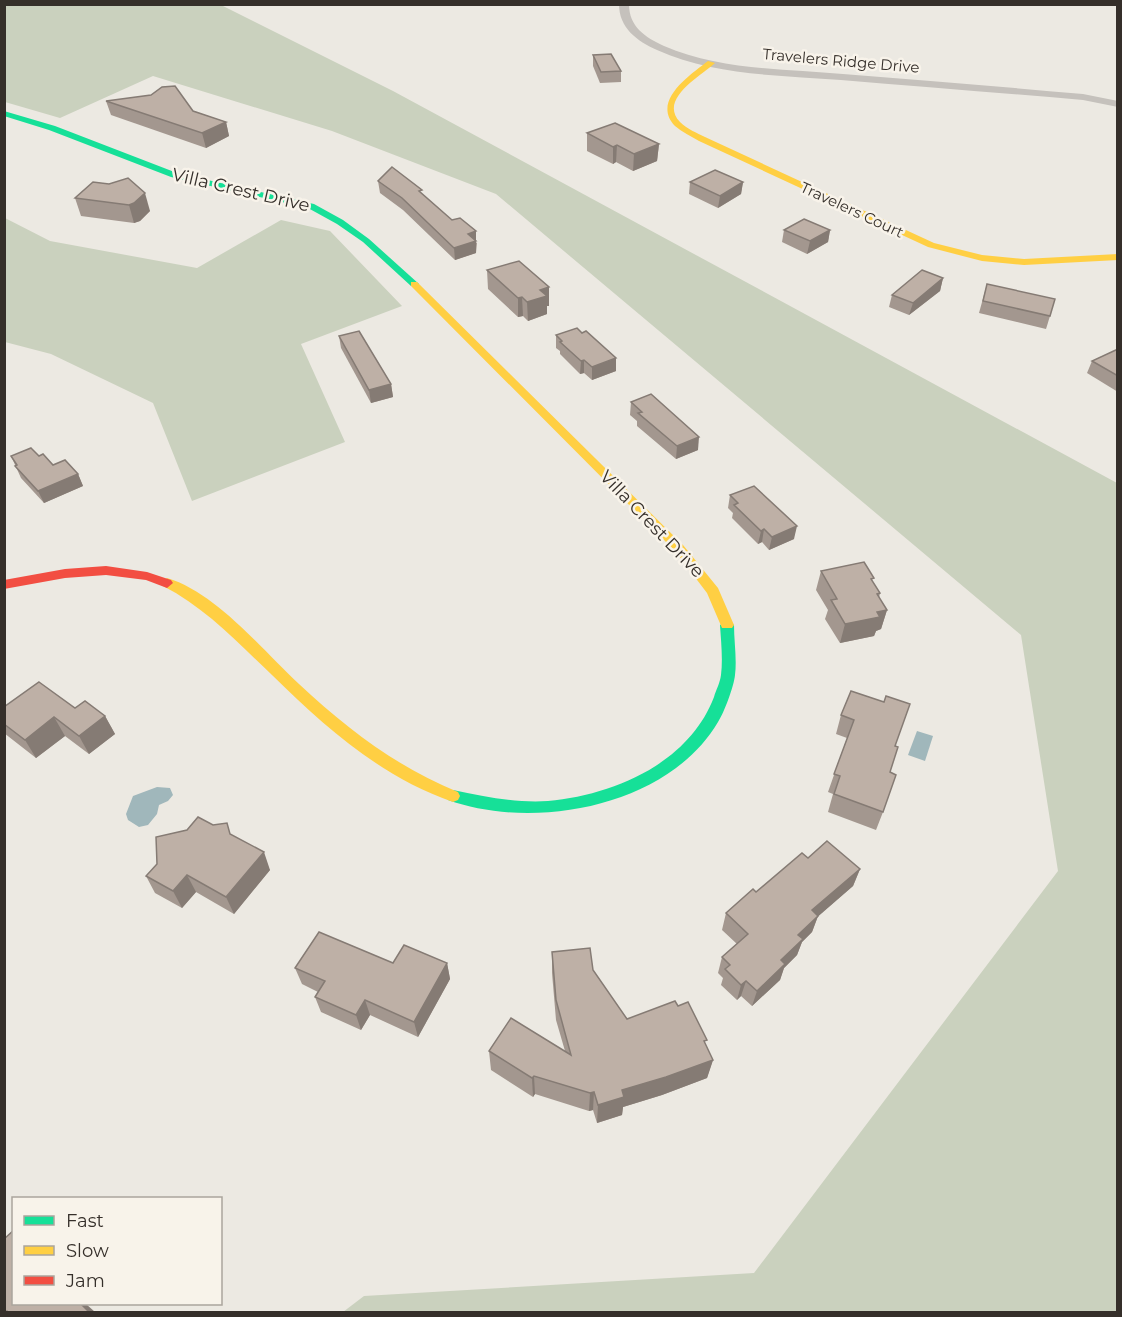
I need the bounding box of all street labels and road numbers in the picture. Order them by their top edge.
street label: Travelers Ridge Drive [762,44,920,77]
street label: Villa Crest Drive [170,163,312,217]
street label: Travelers Court [797,177,907,242]
street label: Villa Crest Drive [595,466,709,582]

